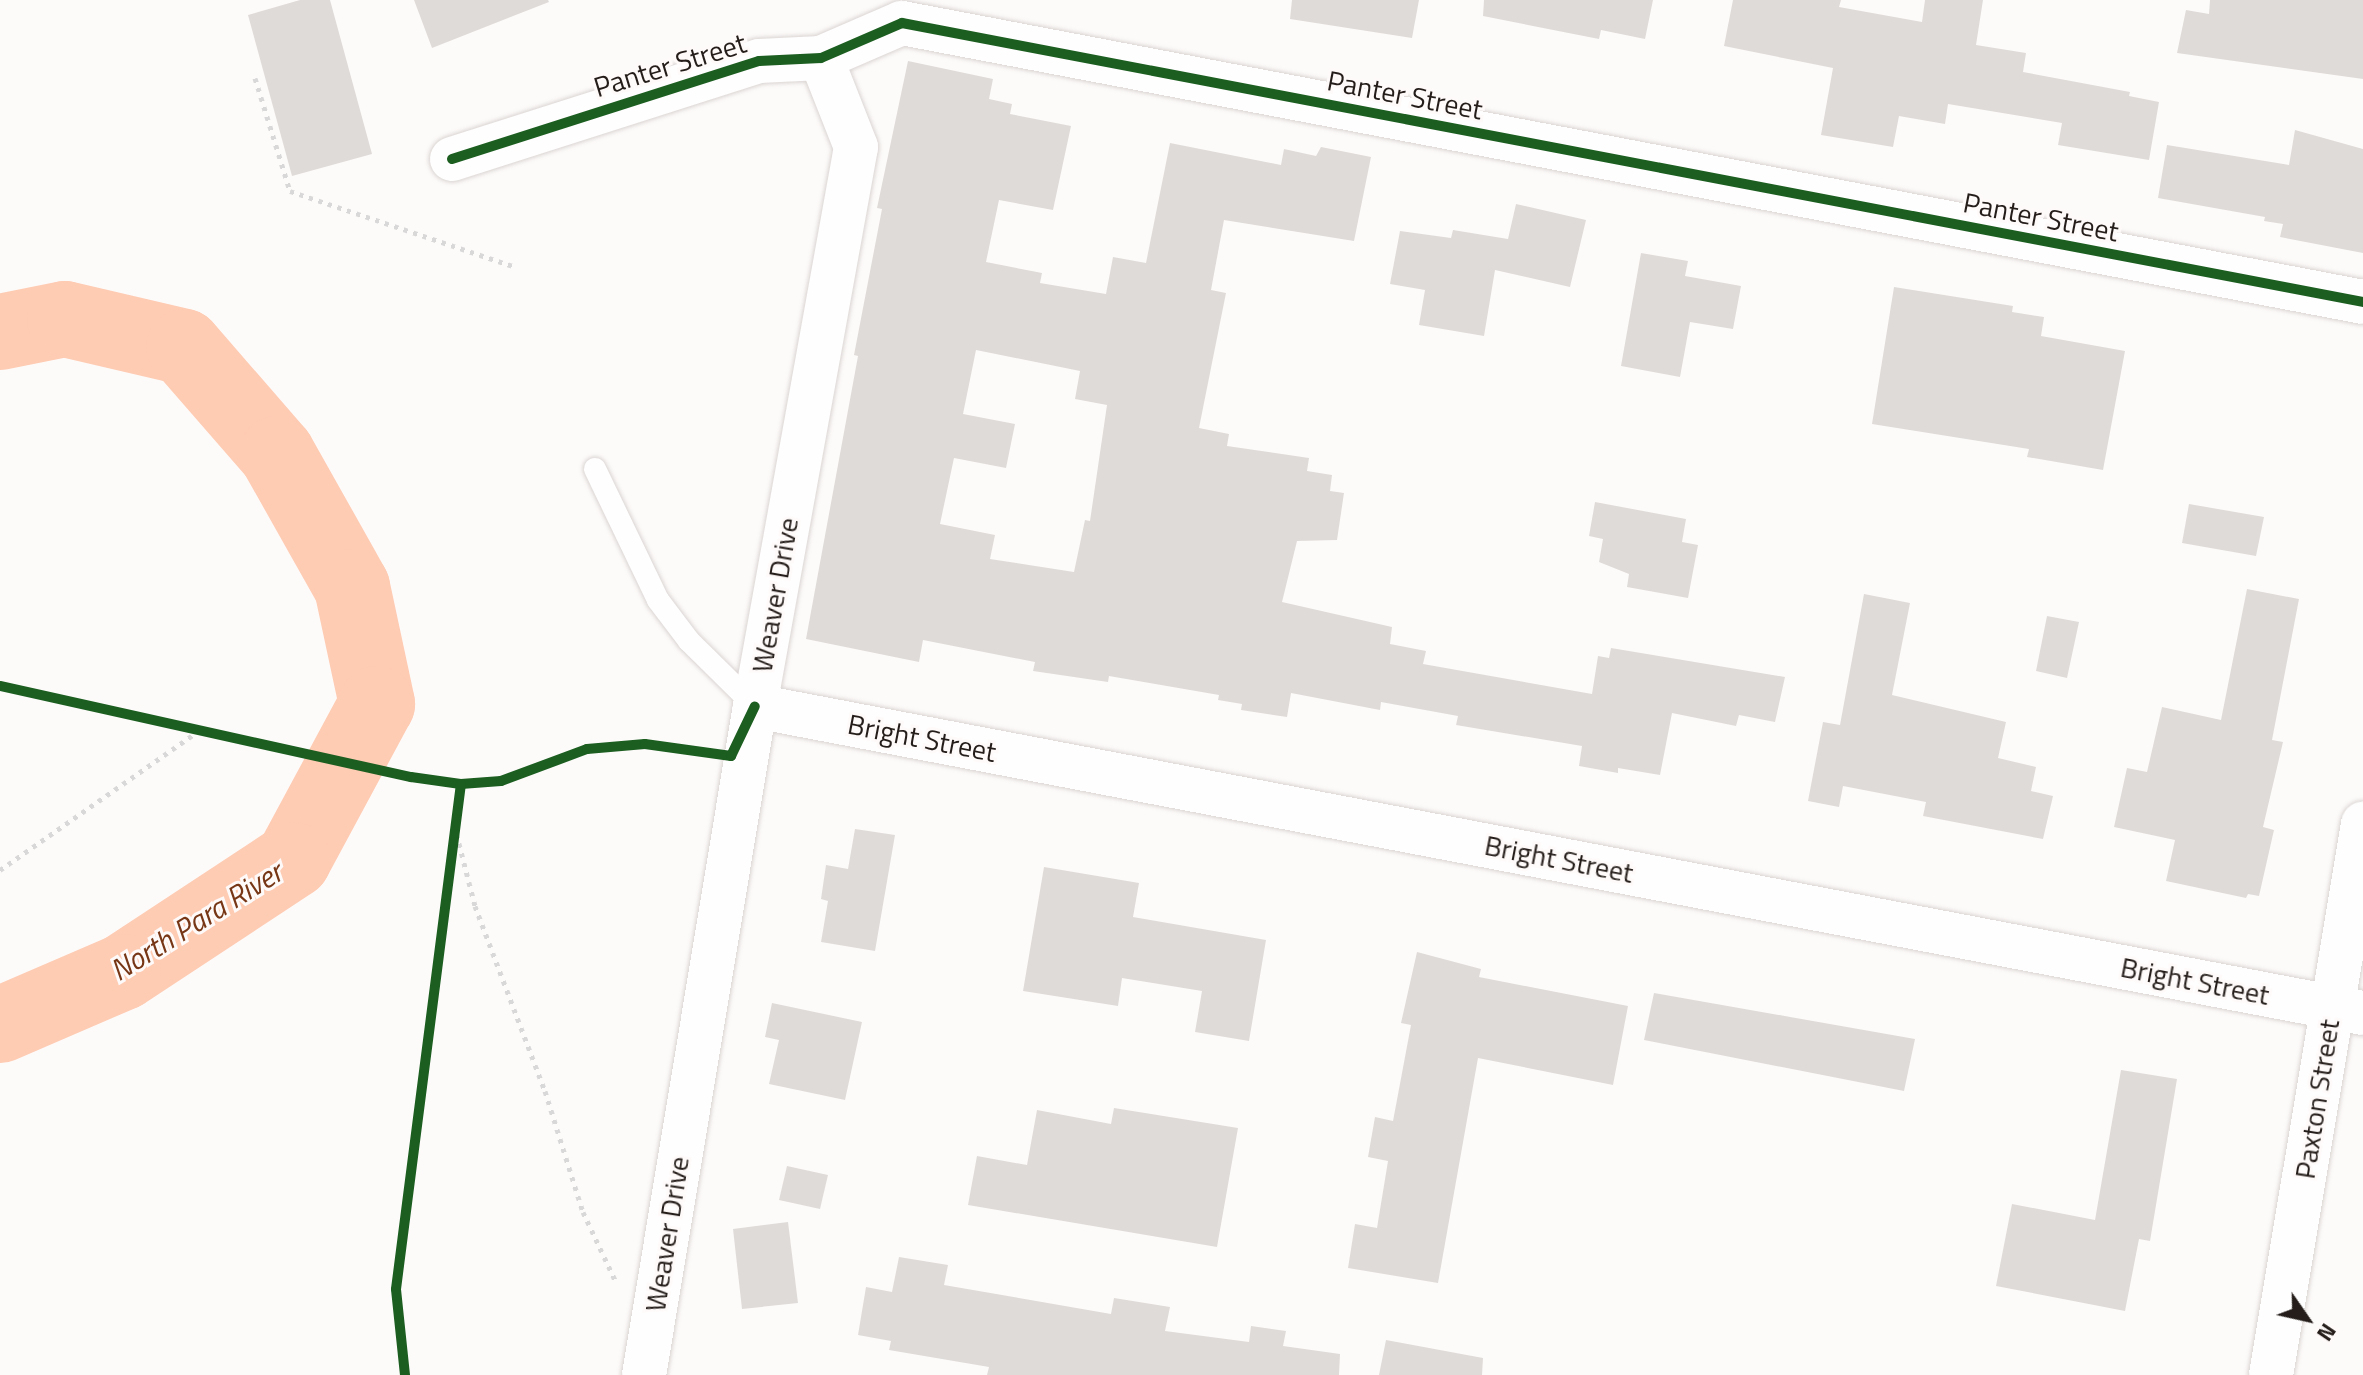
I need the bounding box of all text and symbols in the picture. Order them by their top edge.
street label: Panter Street [590,26,750,104]
street label: Panter Street [1325,63,1485,127]
street label: Panter Street [1961,185,2121,249]
street label: Weaver Drive [745,515,805,675]
street label: Bright Street [845,707,999,769]
street label: Bright Street [1482,828,1636,890]
water label: North Para River [103,854,289,988]
street label: Bright Street [2118,950,2272,1012]
street label: Paxton Street [2288,1017,2346,1181]
street label: Weaver Drive [638,1154,696,1314]
north arrow [2267,1279,2347,1359]
text: N [2309,1317,2345,1348]

